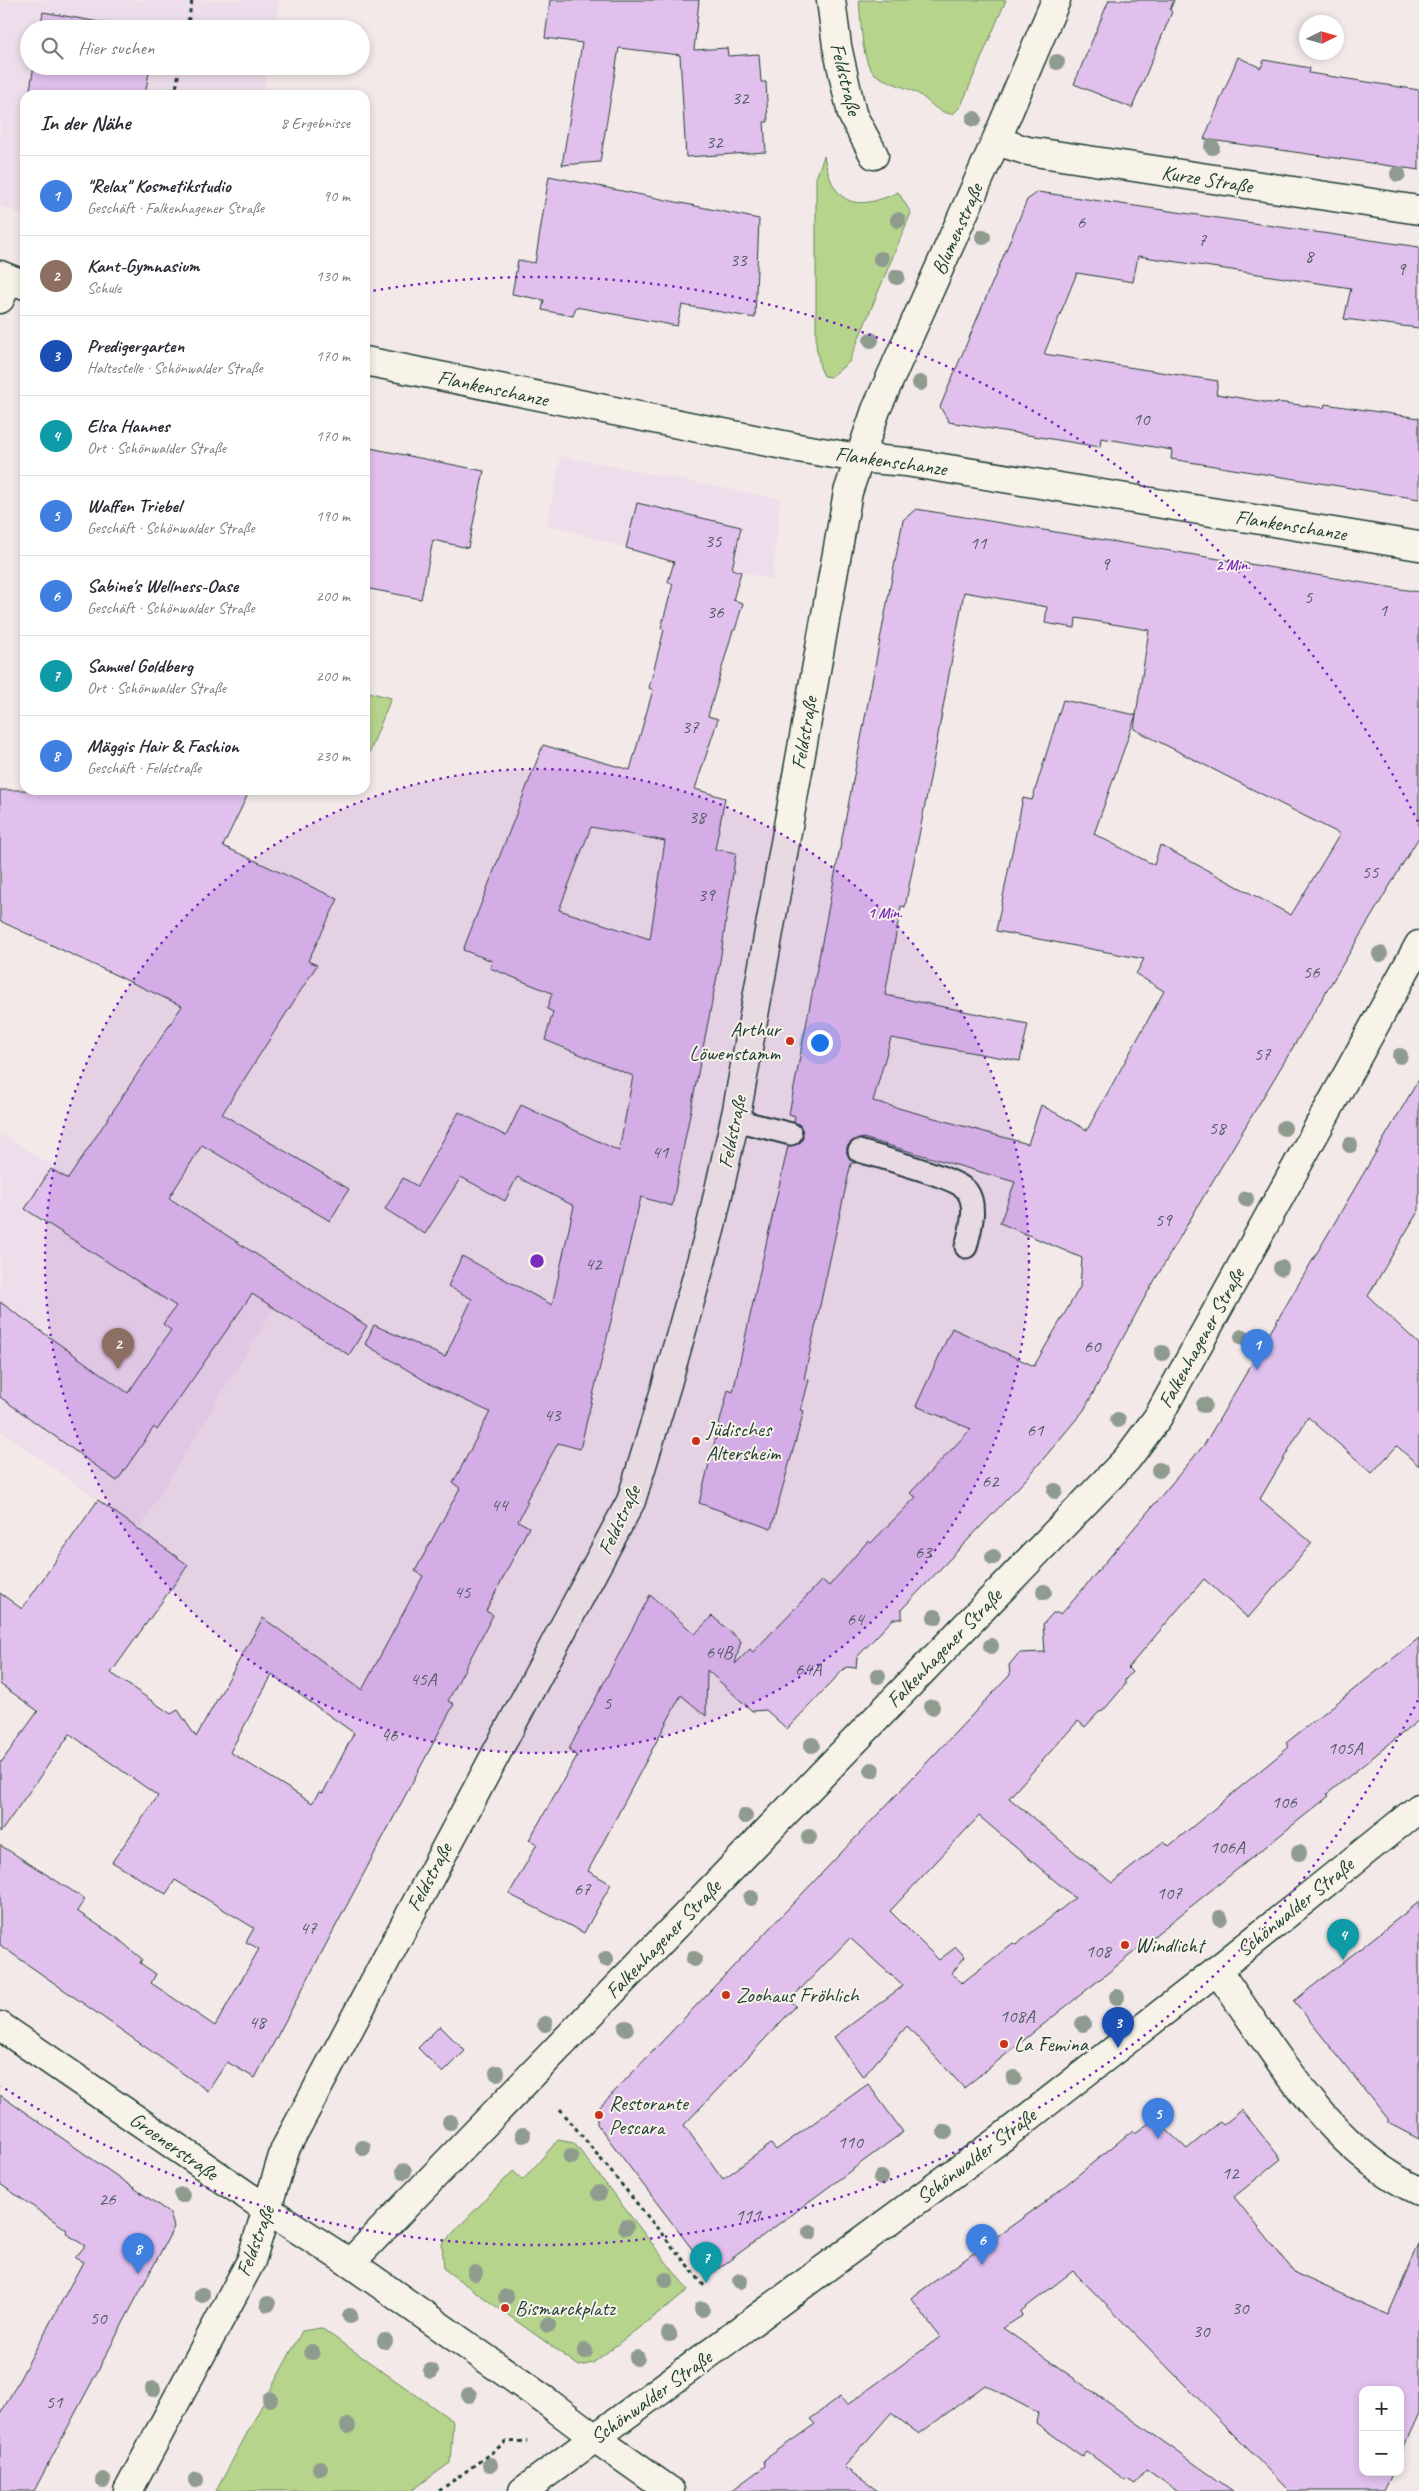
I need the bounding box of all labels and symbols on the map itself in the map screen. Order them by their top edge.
north arrow [1299,15,1344,60]
street label: Feldstraße [825,40,868,120]
house number: 32 [731,86,750,110]
house number: 32 [705,130,724,154]
street label: Kurze Straße [1160,159,1256,199]
street label: Blumenstraße [925,177,989,279]
house number: 6 [1077,210,1087,234]
house number: 7 [1198,228,1208,252]
house number: 8 [1305,244,1316,268]
house number: 33 [729,248,748,272]
house number: 9 [1397,257,1407,281]
street label: Flankenschanze [435,364,553,413]
house number: 10 [1132,407,1151,431]
street label: Flankenschanze [834,440,951,482]
street label: Flankenschanze [1234,503,1351,547]
house number: 35 [704,529,723,553]
house number: 11 [969,531,988,555]
house number: 9 [1101,552,1111,576]
text: 2 Min. [1216,556,1251,575]
house number: 5 [1304,585,1314,609]
house number: 1 [1379,598,1389,622]
house number: 36 [706,600,725,624]
street label: Feldstraße [785,692,824,771]
house number: 37 [681,715,700,739]
house number: 38 [688,805,708,829]
house number: 55 [1361,860,1380,884]
house number: 39 [697,883,716,907]
text: 1 Min. [868,904,903,923]
house number: 56 [1302,960,1321,984]
place label: Arthur Löwenstamm [689,1016,782,1066]
your location [807,1030,833,1056]
marker: Arthur Löwenstamm [784,1035,796,1047]
house number: 57 [1253,1042,1272,1066]
street label: Feldstraße [712,1091,753,1171]
house number: 58 [1208,1116,1228,1140]
house number: 41 [651,1140,670,1164]
house number: 59 [1154,1208,1173,1232]
centre of rings [528,1252,546,1270]
house number: 42 [584,1252,603,1276]
street label: Falkenhagener Straße [1152,1262,1251,1412]
pin: 2 [102,1328,134,1369]
pin: 1 [1241,1329,1273,1370]
house number: 60 [1083,1334,1102,1358]
house number: 43 [543,1403,562,1427]
place label: Jüdisches Altersheim [705,1416,782,1466]
house number: 61 [1026,1418,1045,1442]
marker: Jüdisches Altersheim [690,1435,702,1447]
house number: 62 [981,1469,1000,1493]
street label: Feldstraße [592,1479,647,1559]
house number: 44 [490,1493,510,1517]
house number: 63 [914,1540,933,1564]
house number: 45 [453,1580,472,1604]
street label: Falkenhagener Straße [881,1581,1009,1713]
house number: 64 [846,1607,866,1631]
house number: 64B [706,1640,734,1664]
house number: 64A [795,1657,823,1681]
house number: 45A [410,1667,438,1691]
house number: 5 [603,1691,613,1715]
house number: 46 [380,1723,399,1747]
house number: 105A [1327,1736,1364,1760]
house number: 106 [1271,1790,1298,1814]
house number: 106A [1209,1835,1246,1859]
street label: Feldstraße [400,1837,459,1915]
street label: Schönwalder Straße [1231,1850,1361,1962]
street label: Falkenhagener Straße [600,1872,728,2004]
house number: 67 [573,1877,592,1901]
house number: 107 [1156,1881,1183,1905]
house number: 47 [299,1916,318,1940]
pin: 4 [1327,1919,1359,1960]
place label: Windlicht [1135,1932,1207,1958]
house number: 108 [1085,1939,1113,1963]
marker: Windlicht [1119,1939,1131,1951]
place label: Zoohaus Fröhlich [736,1982,860,2008]
marker: Zoohaus Fröhlich [720,1989,732,2001]
house number: 108A [999,2004,1036,2028]
pin: 3 [1102,2007,1134,2048]
house number: 48 [248,2010,268,2034]
place label: La Femina [1014,2031,1090,2057]
marker: La Femina [998,2038,1010,2050]
place label: Restorante Pescara [609,2090,690,2140]
pin: 5 [1142,2098,1174,2139]
street label: Schönwalder Straße [911,2101,1043,2210]
street label: Groenerstraße [125,2106,225,2187]
marker: Restorante Pescara [593,2109,605,2121]
house number: 110 [837,2130,864,2154]
house number: 12 [1221,2161,1240,2185]
house number: 26 [98,2187,117,2211]
street label: Feldstraße [230,2200,281,2280]
house number: 111 [735,2203,762,2227]
pin: 6 [966,2224,998,2265]
pin: 8 [122,2233,154,2274]
pin: 7 [690,2242,722,2283]
place label: Bismarckplatz [515,2295,616,2321]
house number: 30 [1231,2296,1250,2320]
marker: Bismarckplatz [499,2302,511,2314]
house number: 50 [89,2306,108,2330]
house number: 30 [1192,2319,1211,2343]
street label: Schönwalder Straße [585,2343,718,2450]
house number: 51 [45,2390,64,2414]

